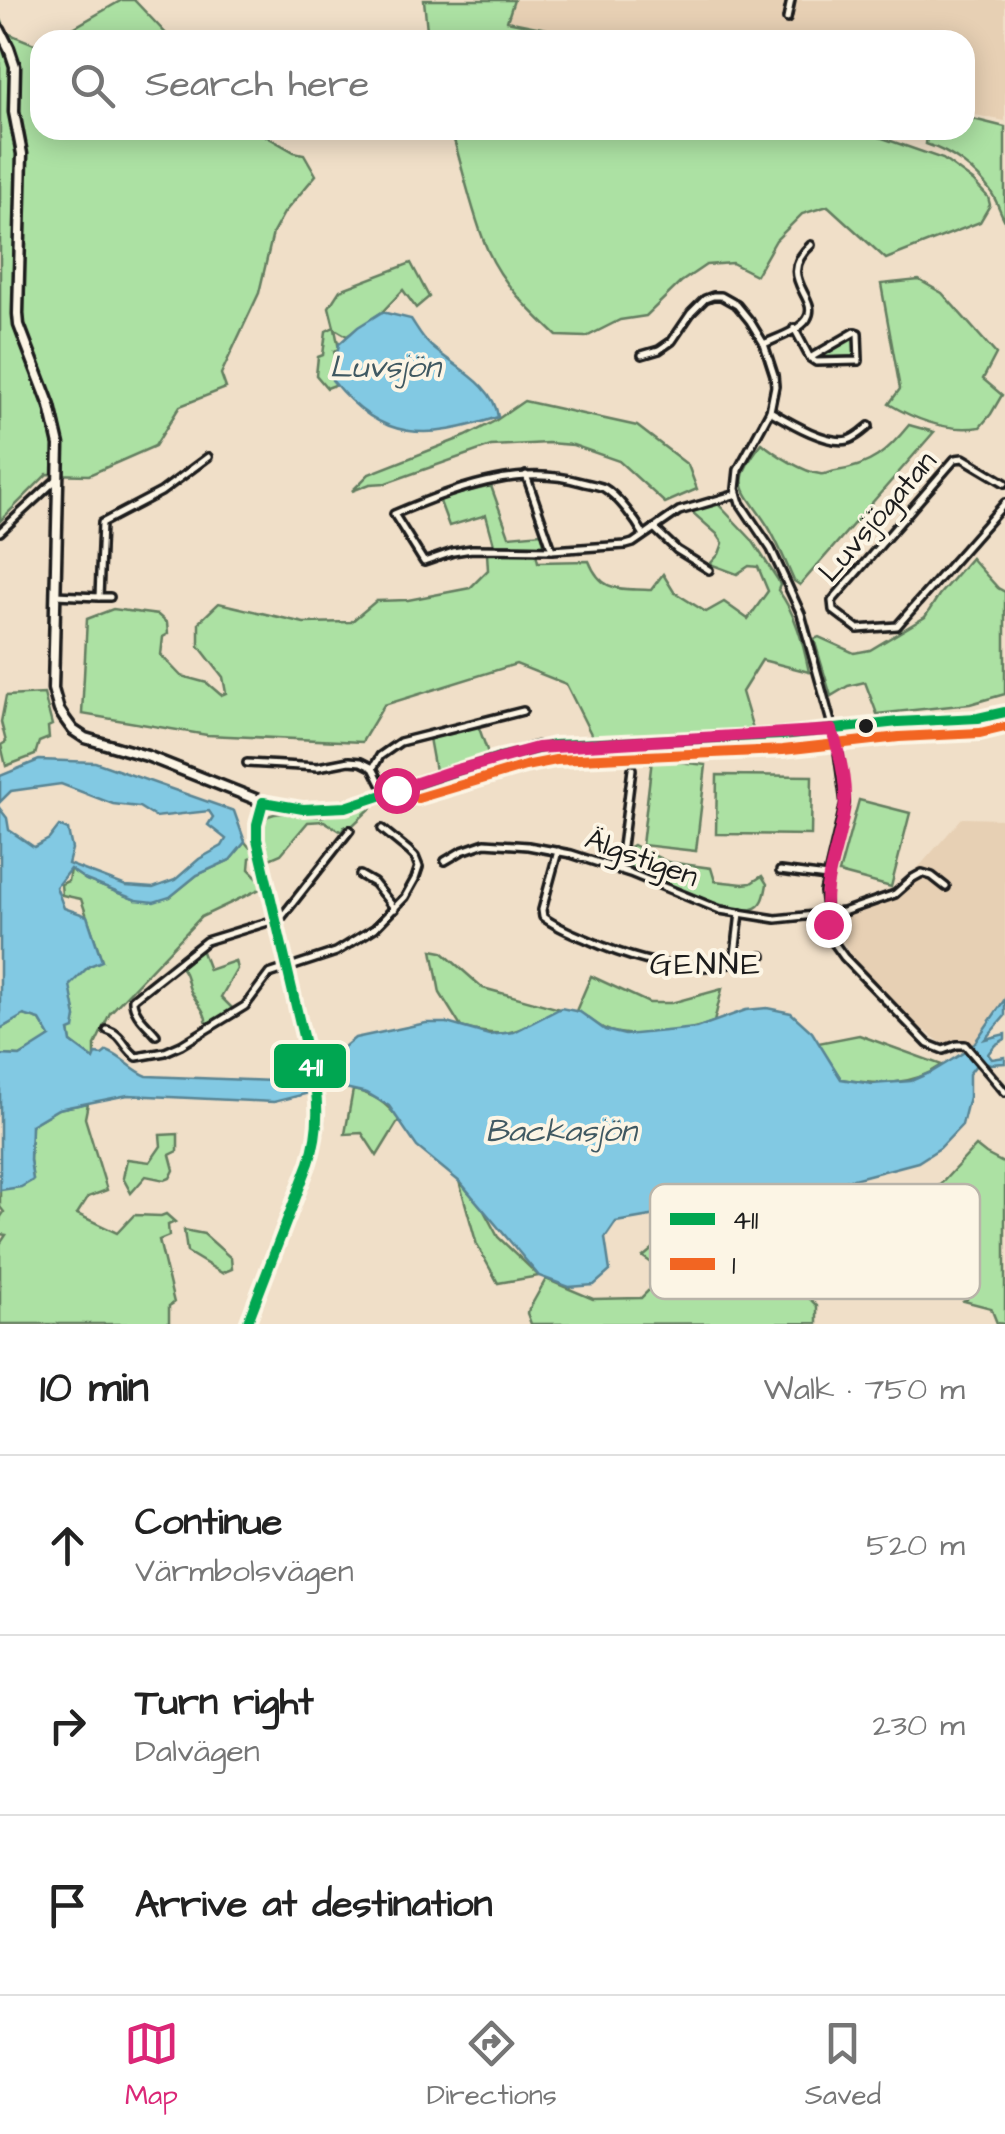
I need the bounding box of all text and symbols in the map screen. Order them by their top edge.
search box [30,30,975,140]
icon: search [65,58,120,113]
text: Search here [145,59,369,111]
water label: Luvsjön [330,345,443,390]
street label: Luvsjögatan [809,442,947,592]
unlabelled marker [856,716,876,736]
route start [374,768,420,814]
street label: Älgstigen [579,818,704,899]
route end [806,902,852,948]
district label: GENNE [650,942,762,987]
line badge: 411 [272,1042,348,1090]
text: 411 [297,1048,324,1087]
water label: Backasjön [486,1109,639,1154]
legend [650,1184,980,1299]
text: 411 [732,1201,759,1240]
text: 1 [732,1246,736,1285]
text: 10 min [40,1360,149,1418]
text: Walk · 750 m [764,1367,965,1412]
text: Continue [135,1497,282,1549]
icon: ahead [40,1518,95,1573]
text: 520 m [866,1523,965,1568]
text: Värmbolsvägen [135,1549,354,1594]
text: Turn right [135,1677,314,1729]
icon: right [40,1698,95,1753]
text: 230 m [873,1703,965,1748]
text: Dalvägen [135,1729,260,1774]
icon: arrive [40,1878,95,1933]
text: Arrive at destination [135,1879,492,1931]
tab: Map [124,2016,179,2115]
tab: Directions [427,2016,557,2115]
tab: Saved [805,2016,881,2115]

